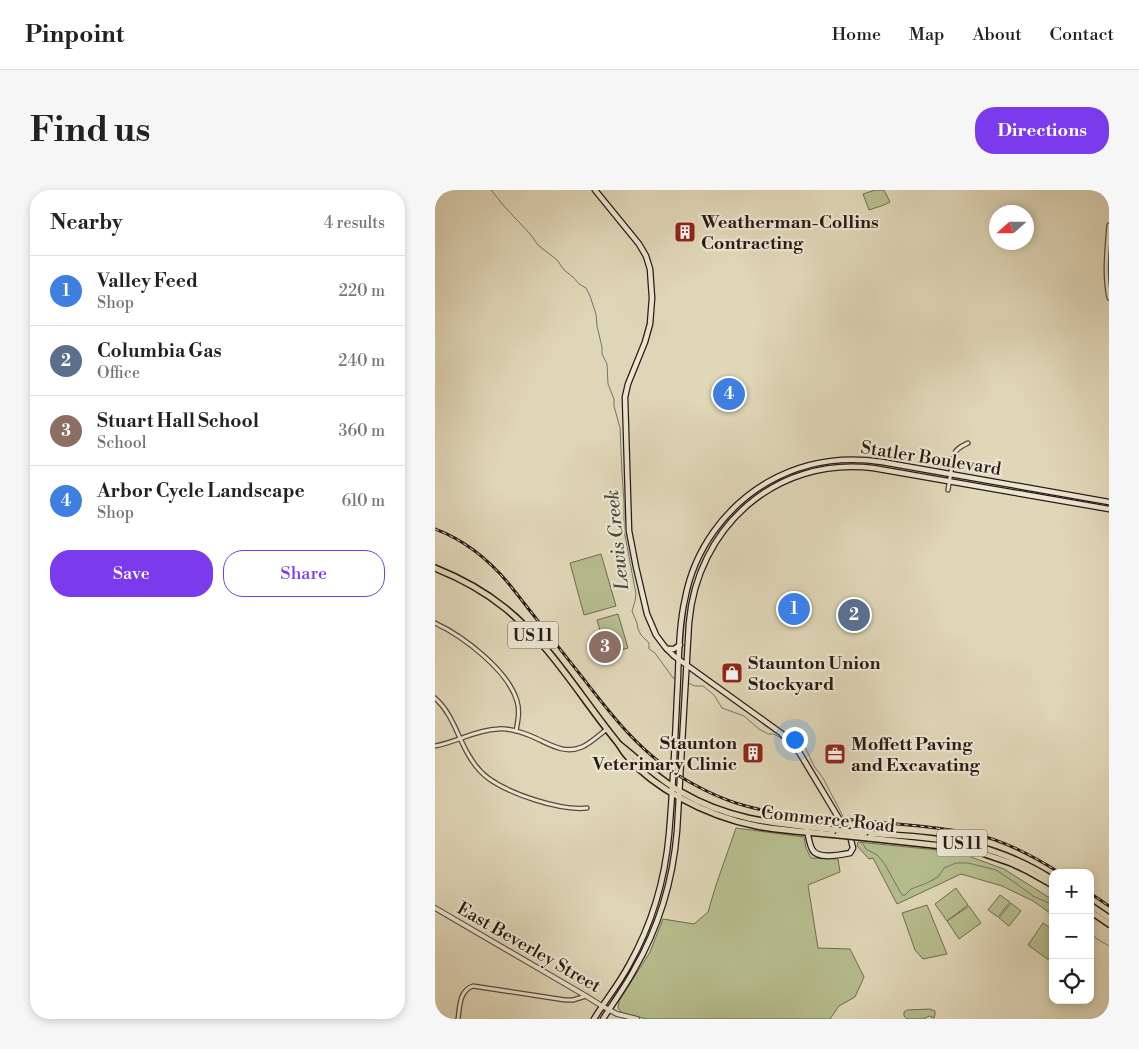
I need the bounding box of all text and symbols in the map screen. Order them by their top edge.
text: Pinpoint [25,20,124,50]
text: Home [832,23,881,46]
text: Map [909,23,945,46]
text: About [973,23,1022,46]
text: Contact [1050,23,1114,46]
button: Directions [975,107,1109,154]
text: Find us [30,109,150,152]
north arrow [989,205,1034,250]
text: Nearby [50,210,123,236]
place label: Weatherman-Collins Contracting [700,211,879,255]
text: 4 results [324,213,385,233]
building icon: Weatherman-Collins Contracting [673,220,697,244]
text: Valley Feed [97,269,198,293]
text: 1 [62,281,70,301]
text: 220 m [339,281,385,301]
text: Shop [97,293,134,313]
text: Columbia Gas [97,339,222,363]
text: 2 [61,351,71,371]
text: 240 m [338,351,385,371]
text: Office [97,363,140,383]
pin: 4 [713,375,745,413]
text: Stuart Hall School [97,409,259,433]
text: 3 [61,421,71,441]
text: 360 m [339,421,385,441]
text: School [97,433,146,453]
street label: Statler Boulevard [859,436,1004,481]
text: Arbor Cycle Landscape [97,479,305,503]
water label: Lewis Creek [600,489,634,592]
text: 4 [61,491,71,511]
text: 610 m [341,491,385,511]
text: Shop [97,503,134,523]
button: Save [50,550,213,597]
button: Share [223,550,385,597]
pin: 1 [778,590,810,628]
pin: 2 [838,596,870,634]
road number: US 11 [508,622,558,648]
pin: 3 [589,628,621,666]
place label: Staunton Union Stockyard [748,652,881,696]
shop icon: Staunton Union Stockyard [720,661,744,685]
your location [782,727,808,753]
place label: Staunton Veterinary Clinic [592,732,737,776]
place label: Moffett Paving and Excavating [851,733,980,777]
building icon: Staunton Veterinary Clinic [741,741,765,765]
office icon: Moffett Paving and Excavating [823,742,847,766]
street label: Commerce Road [760,801,897,838]
road number: US 11 [937,830,987,856]
map controls [1049,869,1094,1004]
button: + [1049,869,1094,914]
street label: East Beverley Street [453,897,605,998]
button: − [1049,914,1094,959]
button: locate [1049,959,1094,1004]

